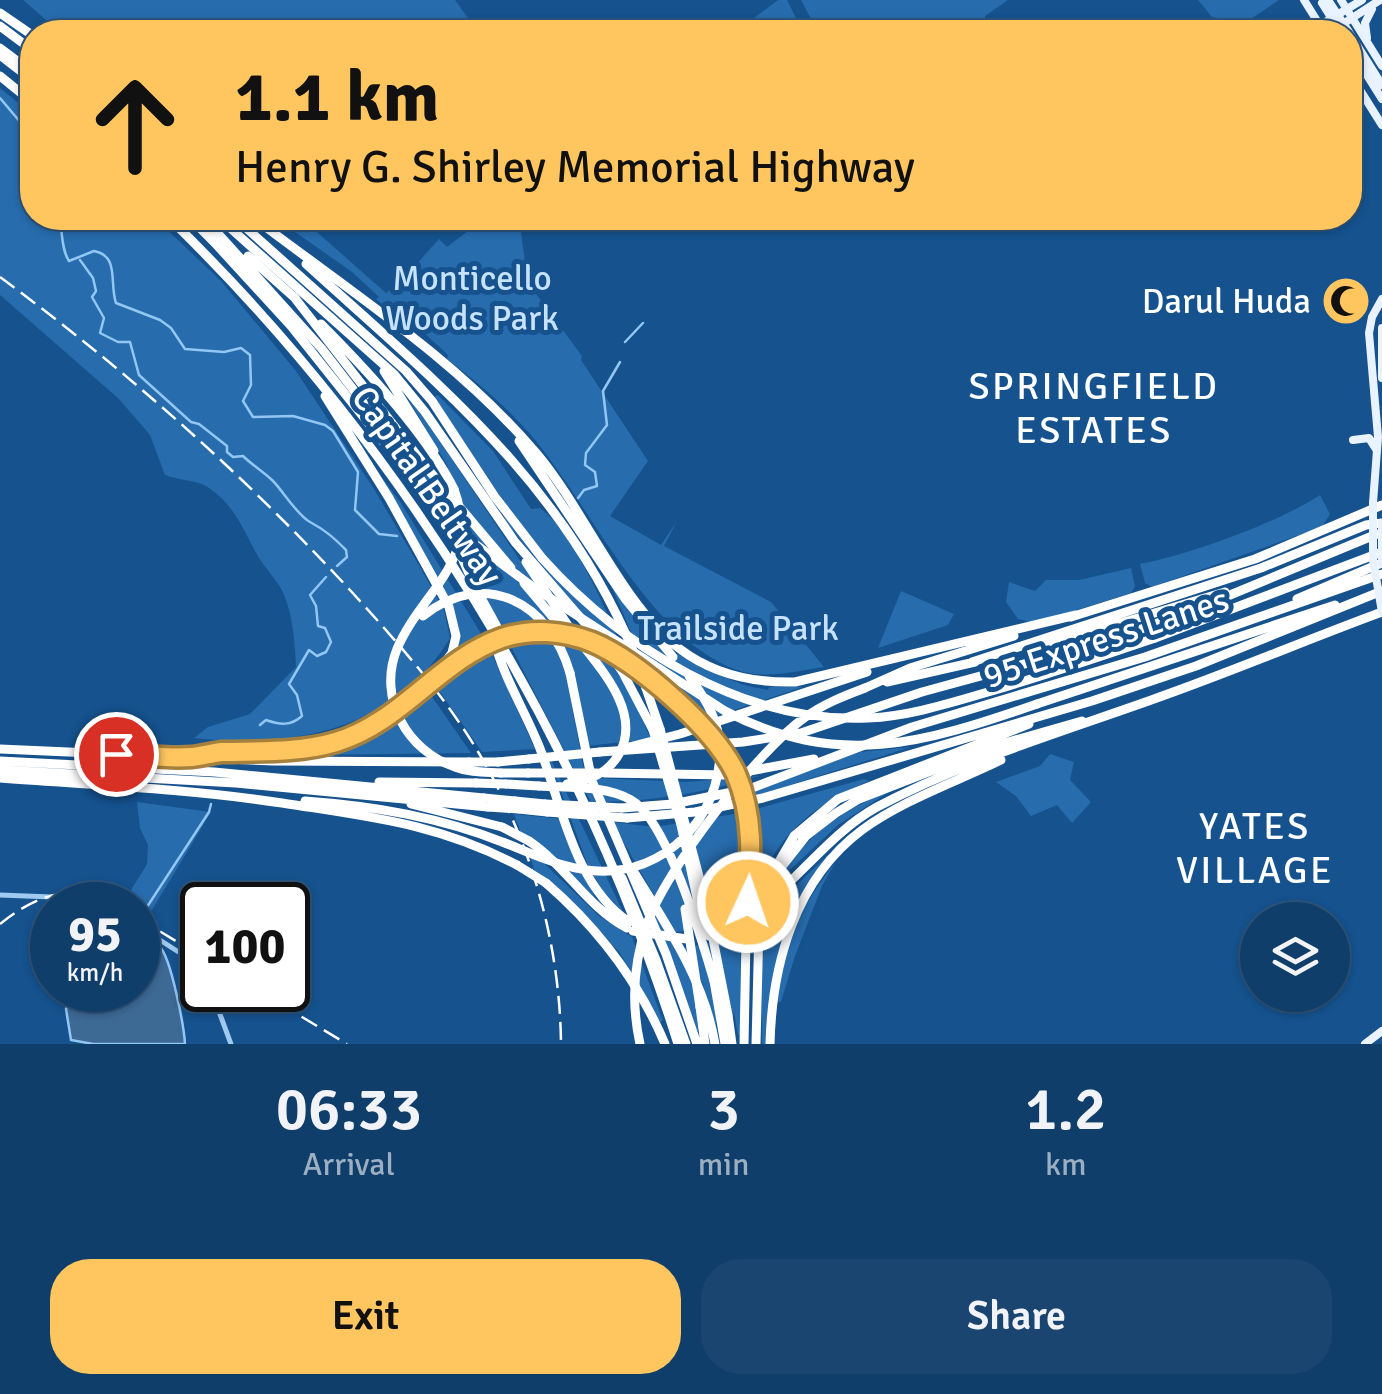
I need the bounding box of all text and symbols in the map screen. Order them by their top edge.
text: 1.1 km [235,54,439,140]
icon: ahead [70,60,200,190]
text: Henry G. Shirley Memorial Highway [235,140,915,195]
park label: Monticello Woods Park [385,257,559,340]
mosque icon: Darul Huda [1320,275,1372,327]
place label: Darul Huda [1142,280,1311,323]
district label: SPRINGFIELD ESTATES [969,363,1219,454]
street label: Capital Beltway [342,378,512,594]
street label: 95 Express Lanes [978,578,1234,698]
park label: Trailside Park [637,607,839,650]
pin [74,712,159,797]
icon: arrive [89,727,144,782]
district label: YATES VILLAGE [1176,803,1334,894]
position arrow [696,850,800,954]
speed limit sign: 100 [180,882,310,1012]
map controls [1240,902,1350,1012]
button: layers [1240,902,1350,1012]
text: 95 [68,904,122,966]
text: km/h [67,957,123,988]
text: 06:33 [276,1073,422,1147]
text: 3 [707,1073,740,1147]
text: 1.2 [1025,1073,1106,1147]
text: Arrival [303,1145,395,1184]
text: min [698,1145,749,1184]
text: km [1045,1145,1086,1184]
button: Exit [50,1259,681,1374]
button: Share [701,1259,1332,1374]

